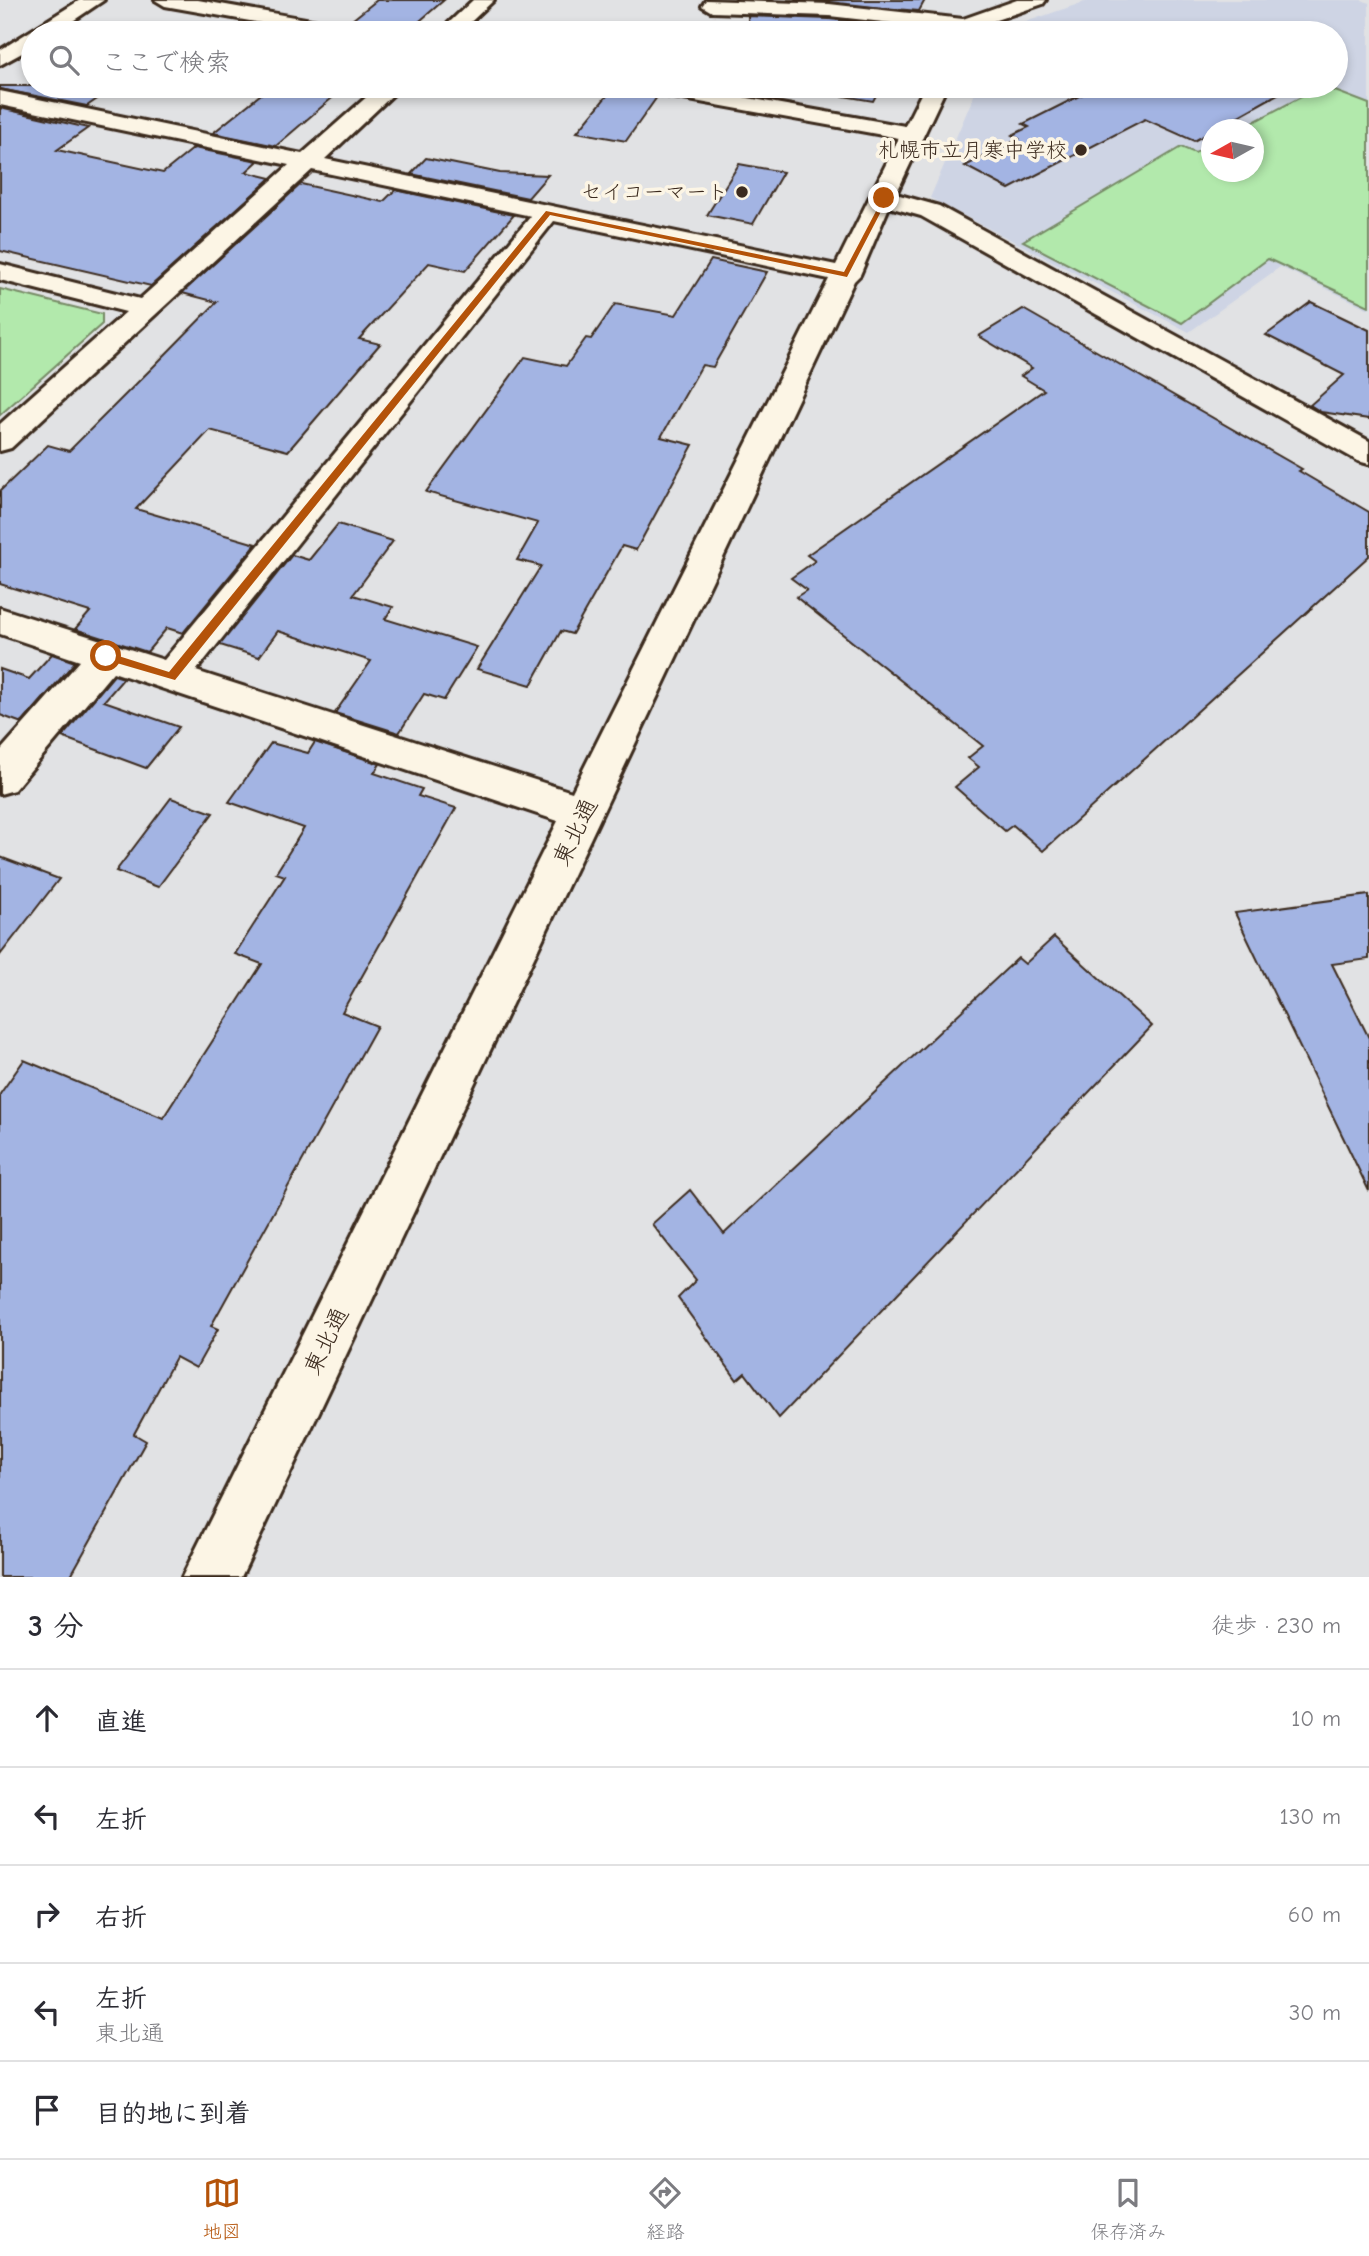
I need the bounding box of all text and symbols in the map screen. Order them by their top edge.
search box [21,21,1348,98]
icon: search [45,41,83,79]
text: ここで検索 [101,48,231,78]
north arrow [1201,119,1264,182]
place label: 札幌市立月寒中学校 [878,138,1067,162]
marker: 札幌市立月寒中学校 [1073,142,1089,158]
place label: セイコーマート [581,180,728,204]
route end [868,182,899,213]
marker: セイコーマート [734,184,750,200]
route start [90,640,121,671]
street label: 東北通 [547,794,603,870]
street label: 東北通 [298,1303,354,1379]
text: 3 分 [28,1609,83,1644]
text: 徒歩 · 230 m [1211,1612,1341,1639]
icon: ahead [28,1699,66,1737]
text: 10 m [1291,1705,1341,1732]
text: 直進 [95,1707,147,1737]
icon: left [28,1797,66,1835]
text: 130 m [1280,1803,1341,1830]
text: 左折 [95,1805,147,1835]
icon: right [28,1895,66,1933]
text: 60 m [1288,1901,1341,1928]
text: 右折 [95,1903,147,1933]
text: 左折 [95,1984,147,2014]
icon: left [28,1993,66,2031]
text: 30 m [1289,1999,1341,2026]
text: 東北通 [95,2020,164,2047]
icon: arrive [28,2091,66,2129]
text: 目的地に到着 [95,2099,251,2129]
tab: 地図 [203,2174,241,2243]
tab: 経路 [646,2174,684,2243]
tab: 保存済み [1090,2174,1166,2243]

